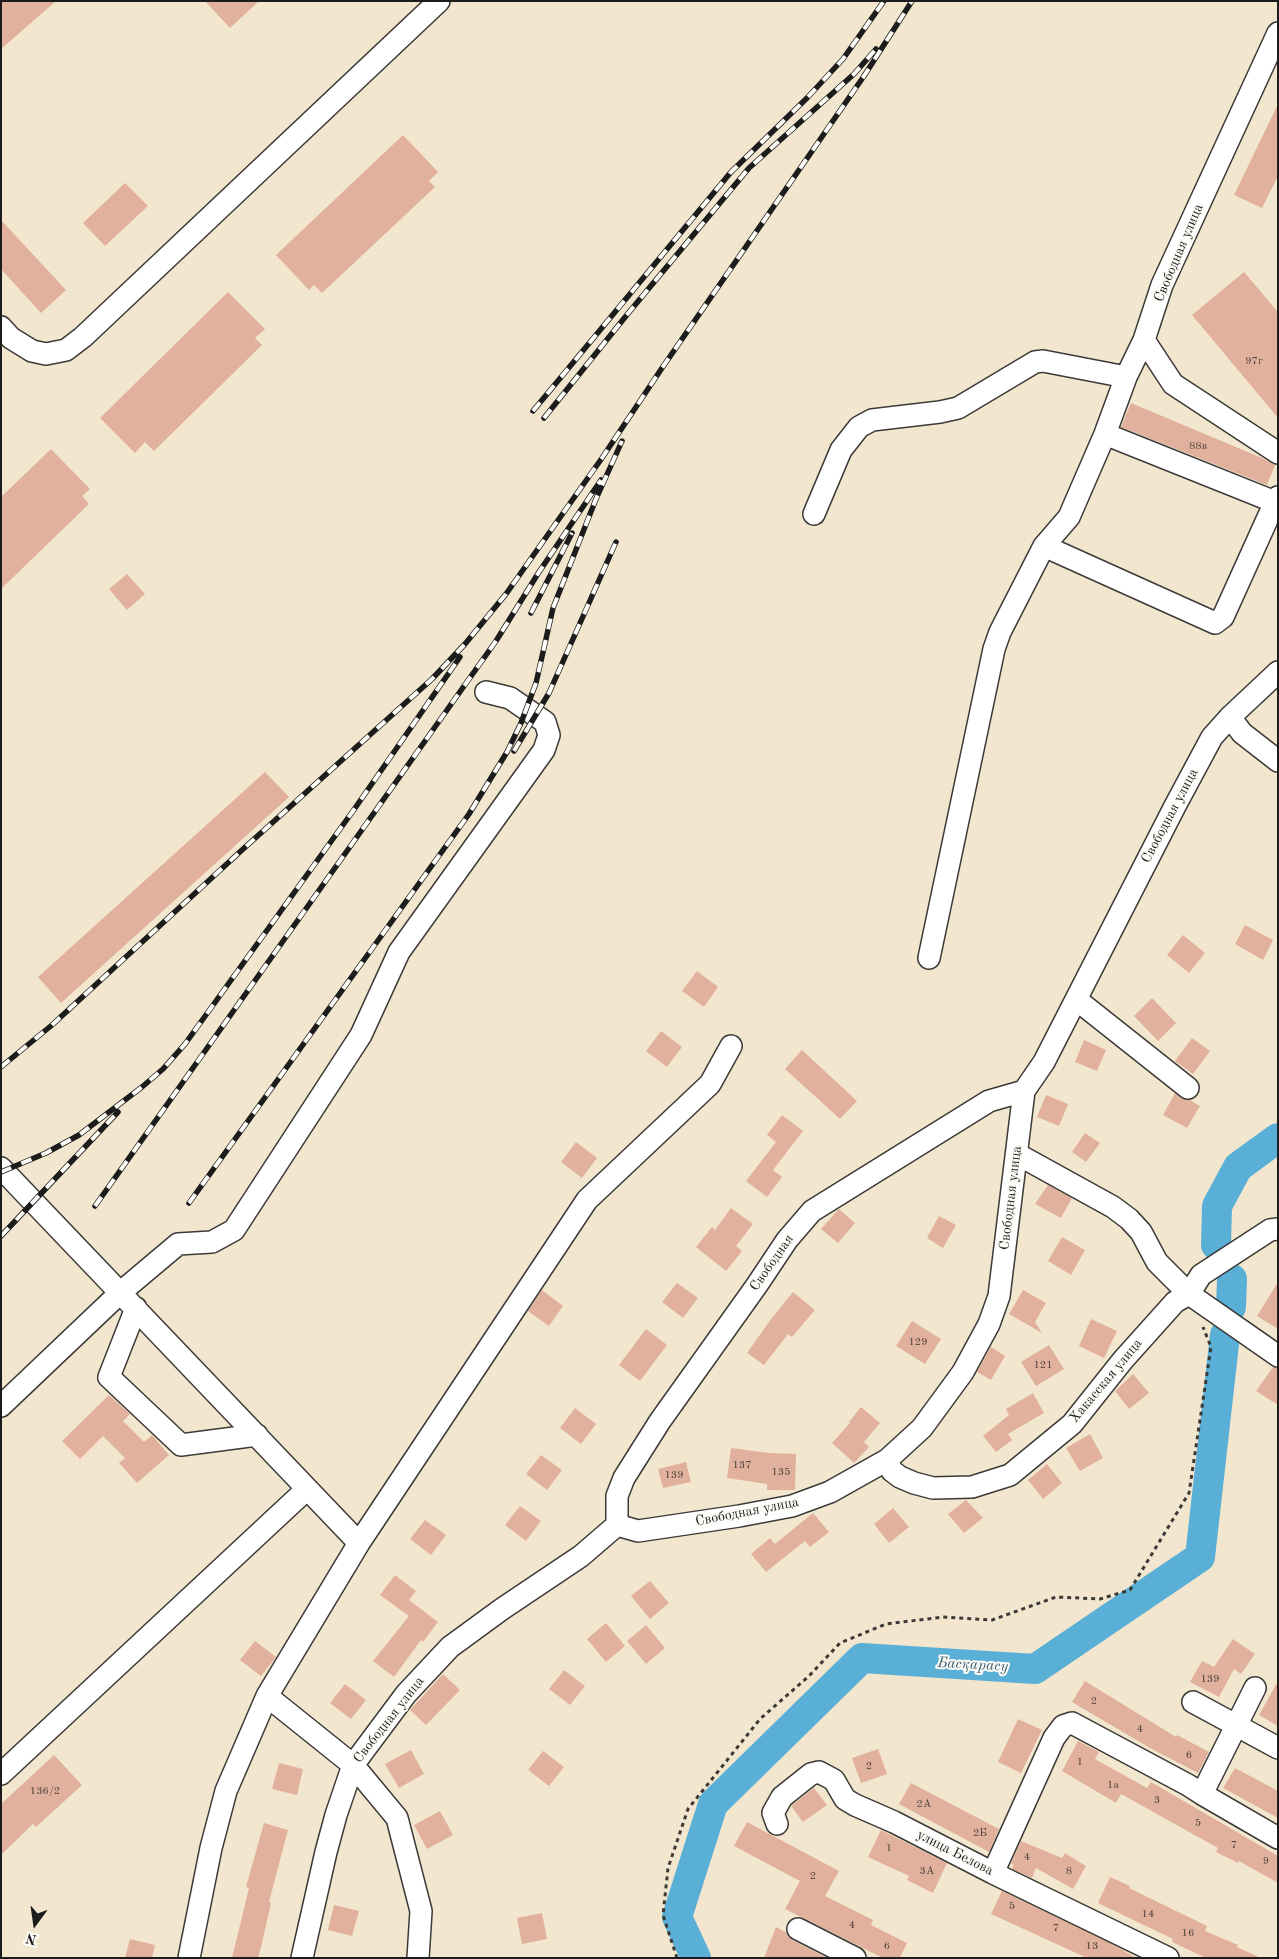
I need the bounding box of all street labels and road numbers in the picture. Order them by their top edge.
street label: Свободная улица [1151,201,1207,305]
street label: Свободная улица [1138,766,1202,866]
street label: Свободная улица [996,1145,1026,1251]
street label: Свободная [746,1231,798,1295]
street label: Хакасская улица [1066,1336,1146,1426]
street label: Свободная улица [694,1494,800,1530]
street label: Свободная улица [350,1673,428,1767]
street label: улица Белова [914,1827,996,1879]

